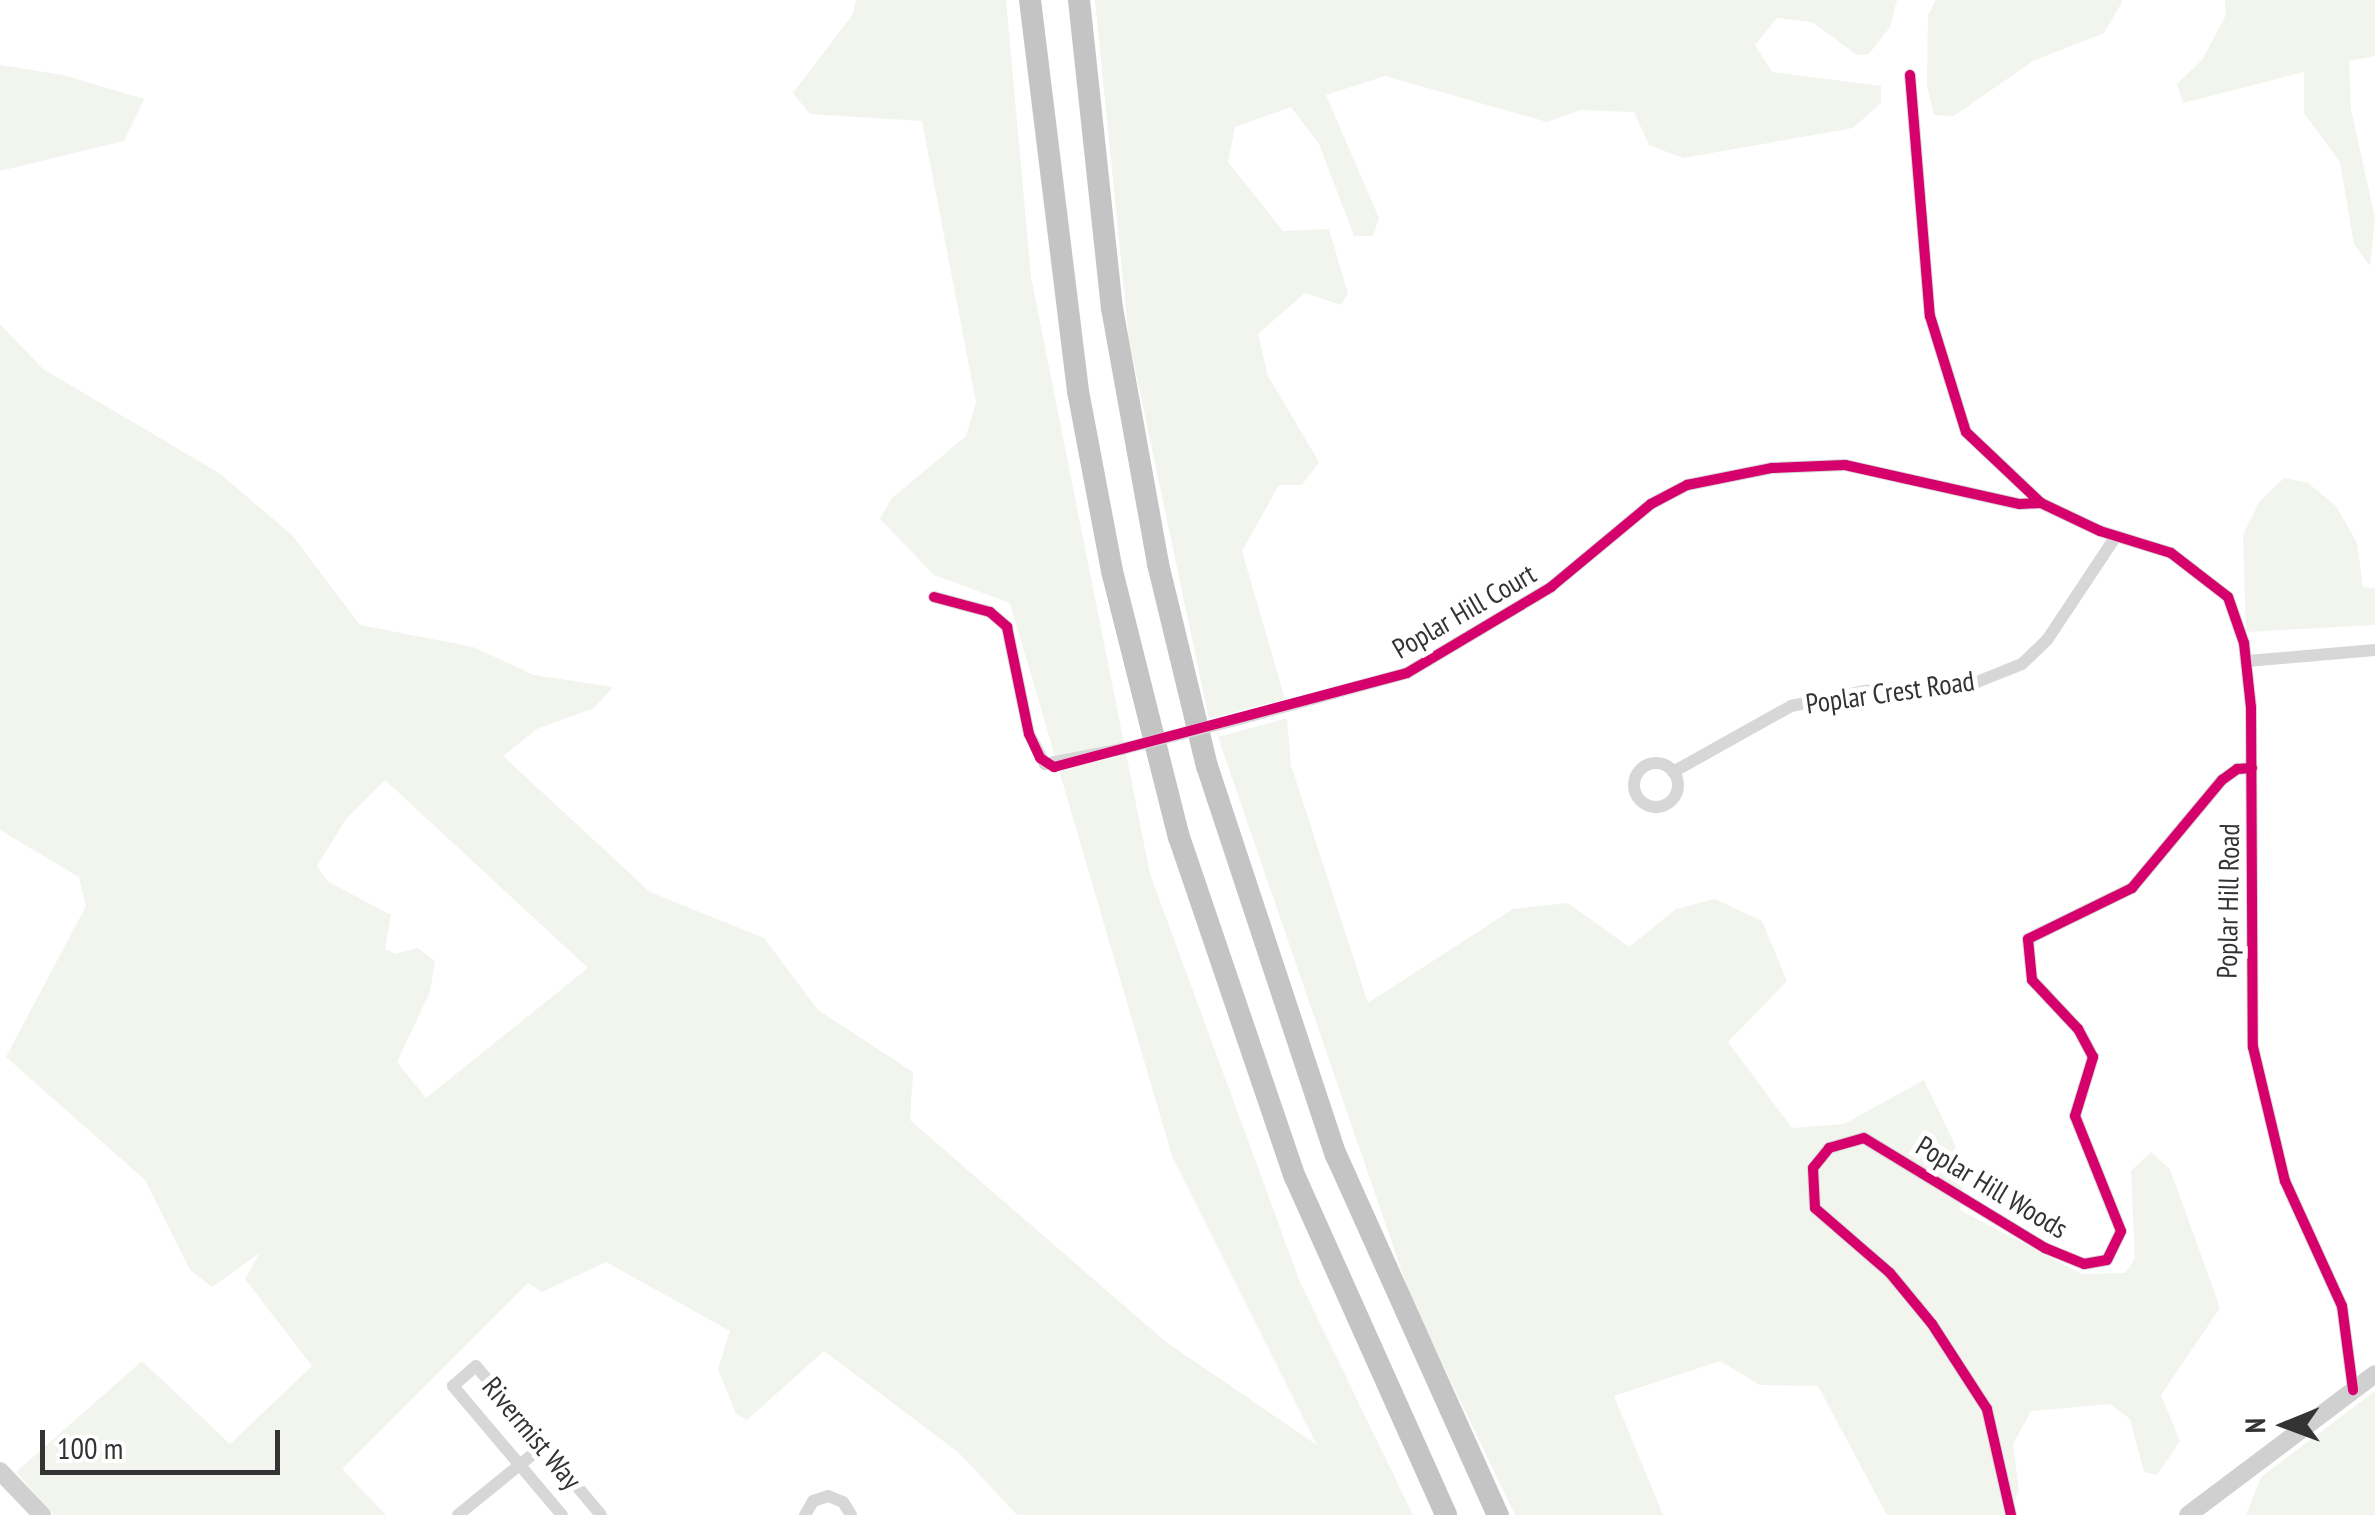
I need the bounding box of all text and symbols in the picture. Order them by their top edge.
street label: Poplar Hill Court [1386,556,1542,666]
street label: Poplar Crest Road [1803,664,1977,720]
street label: Poplar Hill Road [2210,823,2246,979]
street label: Poplar Hill Woods [1910,1129,2074,1245]
street label: Rivermist Way [475,1370,589,1496]
north arrow [2235,1375,2335,1475]
scale bar [45,1410,285,1472]
text: N [2236,1418,2273,1433]
text: 100 m [57,1428,123,1467]

